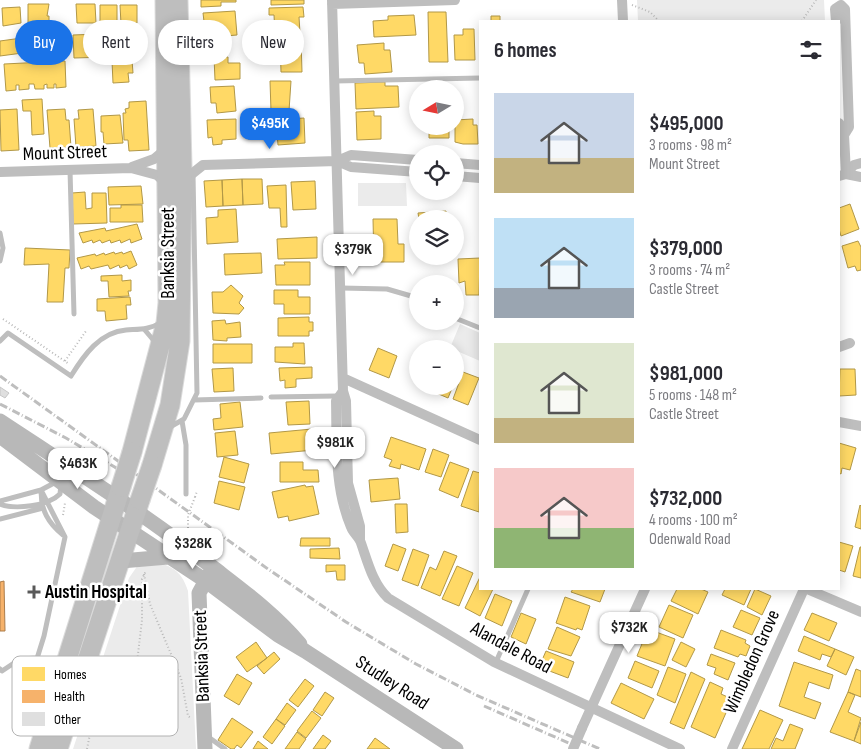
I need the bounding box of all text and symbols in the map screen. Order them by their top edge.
chip: Buy [15,20,73,65]
chip: Rent [83,20,148,65]
chip: Filters [158,20,232,65]
chip: New [242,20,304,65]
icon: filters [797,36,825,64]
text: 6 homes [494,38,557,63]
north arrow [409,80,464,135]
map controls [409,80,464,395]
pin: $495K [235,108,305,150]
text: $495,000 [649,111,723,136]
icon: home [534,113,594,173]
text: $495K [251,114,289,133]
text: 3 rooms · 98 m² [649,136,732,155]
street label: Mount Street [22,140,108,166]
button: locate [409,145,464,200]
text: Mount Street [649,155,720,174]
street label: Banksia Street [157,207,180,299]
button: layers [409,210,464,265]
pin: $379K [318,234,388,276]
text: $379,000 [649,236,723,261]
icon: home [534,238,594,298]
text: $379K [334,240,372,259]
text: 3 rooms · 74 m² [649,261,730,280]
button: + [409,275,464,330]
text: Castle Street [649,280,719,299]
button: − [409,340,464,395]
text: $981,000 [649,361,723,386]
icon: home [534,363,594,423]
text: 5 rooms · 148 m² [649,386,737,405]
text: Castle Street [649,405,719,424]
pin: $981K [300,426,370,469]
text: $981K [316,433,354,452]
pin: $463K [43,448,113,490]
text: $463K [59,454,97,473]
text: $732,000 [649,486,722,511]
icon: home [534,488,594,548]
text: 4 rooms · 100 m² [649,511,738,530]
pin: $328K [158,528,228,570]
text: Odenwald Road [649,530,731,549]
text: $328K [174,534,212,553]
place label: Austin Hospital [44,581,147,604]
marker: Austin Hospital [27,585,41,599]
street label: Wimbledon Grove [719,606,785,718]
street label: Banksia Street [189,610,215,702]
pin: $732K [594,612,664,654]
street label: Alandale Road [466,617,555,679]
text: $732K [610,618,648,637]
street label: Studley Road [351,651,433,715]
legend [12,656,178,736]
text: Homes [54,666,87,683]
text: Health [54,688,85,705]
text: Other [54,711,81,728]

